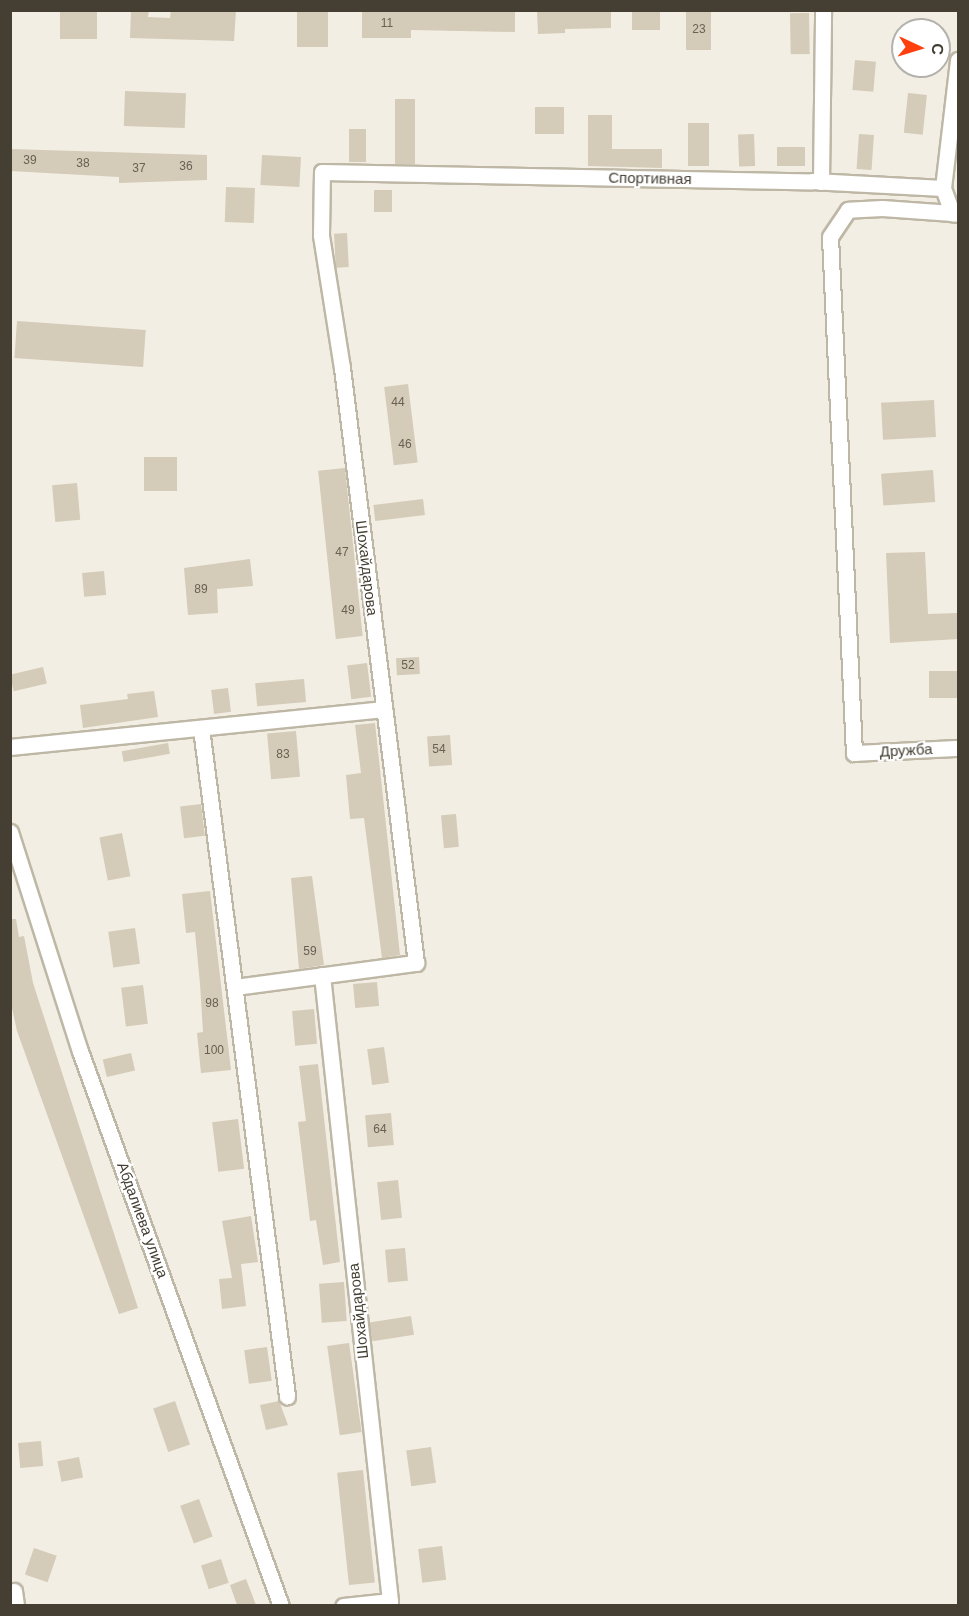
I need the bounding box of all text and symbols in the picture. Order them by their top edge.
house number: 11 [381,17,393,31]
north arrow [891,18,951,78]
house number: 23 [692,23,706,37]
text: С [929,43,946,56]
house number: 39 [23,154,37,168]
house number: 38 [76,157,90,171]
house number: 36 [179,160,193,174]
house number: 37 [132,162,146,176]
street label: Спортивная [608,168,692,188]
house number: 44 [391,396,405,410]
house number: 46 [398,438,412,452]
street label: Шохайдарова [352,519,382,617]
house number: 47 [335,546,349,560]
house number: 89 [194,583,208,597]
house number: 49 [341,604,355,618]
house number: 52 [401,659,415,673]
street label: Дружба [879,740,933,760]
house number: 54 [432,743,446,757]
house number: 83 [276,748,290,762]
house number: 59 [303,945,317,959]
house number: 98 [205,997,219,1011]
house number: 100 [204,1044,224,1058]
house number: 64 [373,1123,387,1137]
street label: Абдалиева улица [114,1160,172,1280]
street label: Шохайдарова [344,1262,372,1360]

